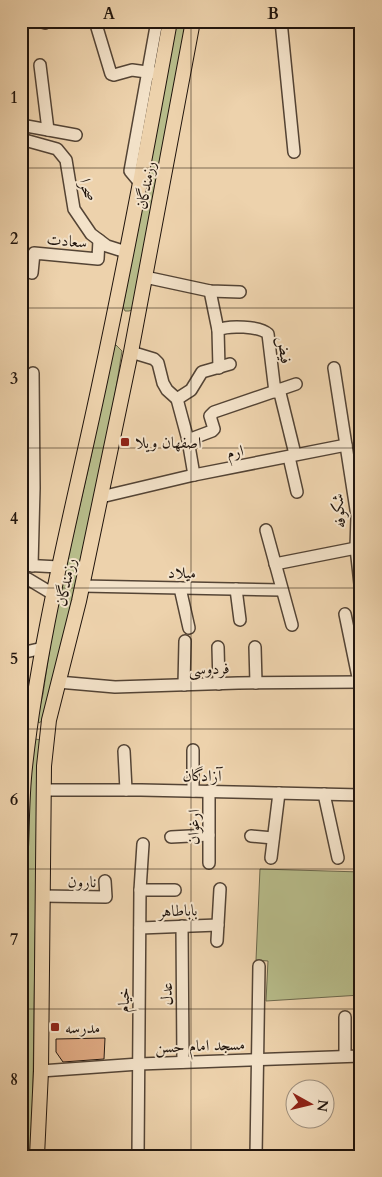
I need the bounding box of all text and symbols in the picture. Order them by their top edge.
text: A [103,3,115,25]
text: B [267,3,279,25]
text: 1 [10,87,18,109]
street label: رزمندگان [131,159,161,211]
street label: صحرا [74,177,100,204]
text: 2 [10,228,18,250]
street label: سعادت [46,228,88,254]
street label: فیض [271,335,297,365]
text: 3 [10,368,18,390]
place label: اصفهان ویلا [135,432,202,454]
marker: اصفهان ویلا [119,436,131,448]
street label: ارم [225,440,246,467]
street label: شکوفه [327,493,351,529]
text: 4 [10,508,18,530]
street label: رزمندگان [50,556,82,608]
street label: میلاد [168,562,196,584]
text: 5 [10,648,18,670]
street label: فردوسی [188,657,230,681]
street label: آزادگان [182,765,223,787]
text: 6 [10,789,18,811]
street label: ارغوان [183,809,205,845]
street label: نارون [67,871,96,893]
street label: باباطاهر [156,899,198,923]
text: 7 [10,929,18,951]
street label: عدل [156,982,178,1006]
street label: خیام [113,987,138,1013]
place label: مدرسه [65,1017,100,1039]
marker: مدرسه [49,1021,61,1033]
street label: مسجد امام حسن [155,1033,245,1062]
text: 8 [10,1069,18,1091]
north arrow [284,1080,334,1130]
text: N [312,1098,333,1113]

